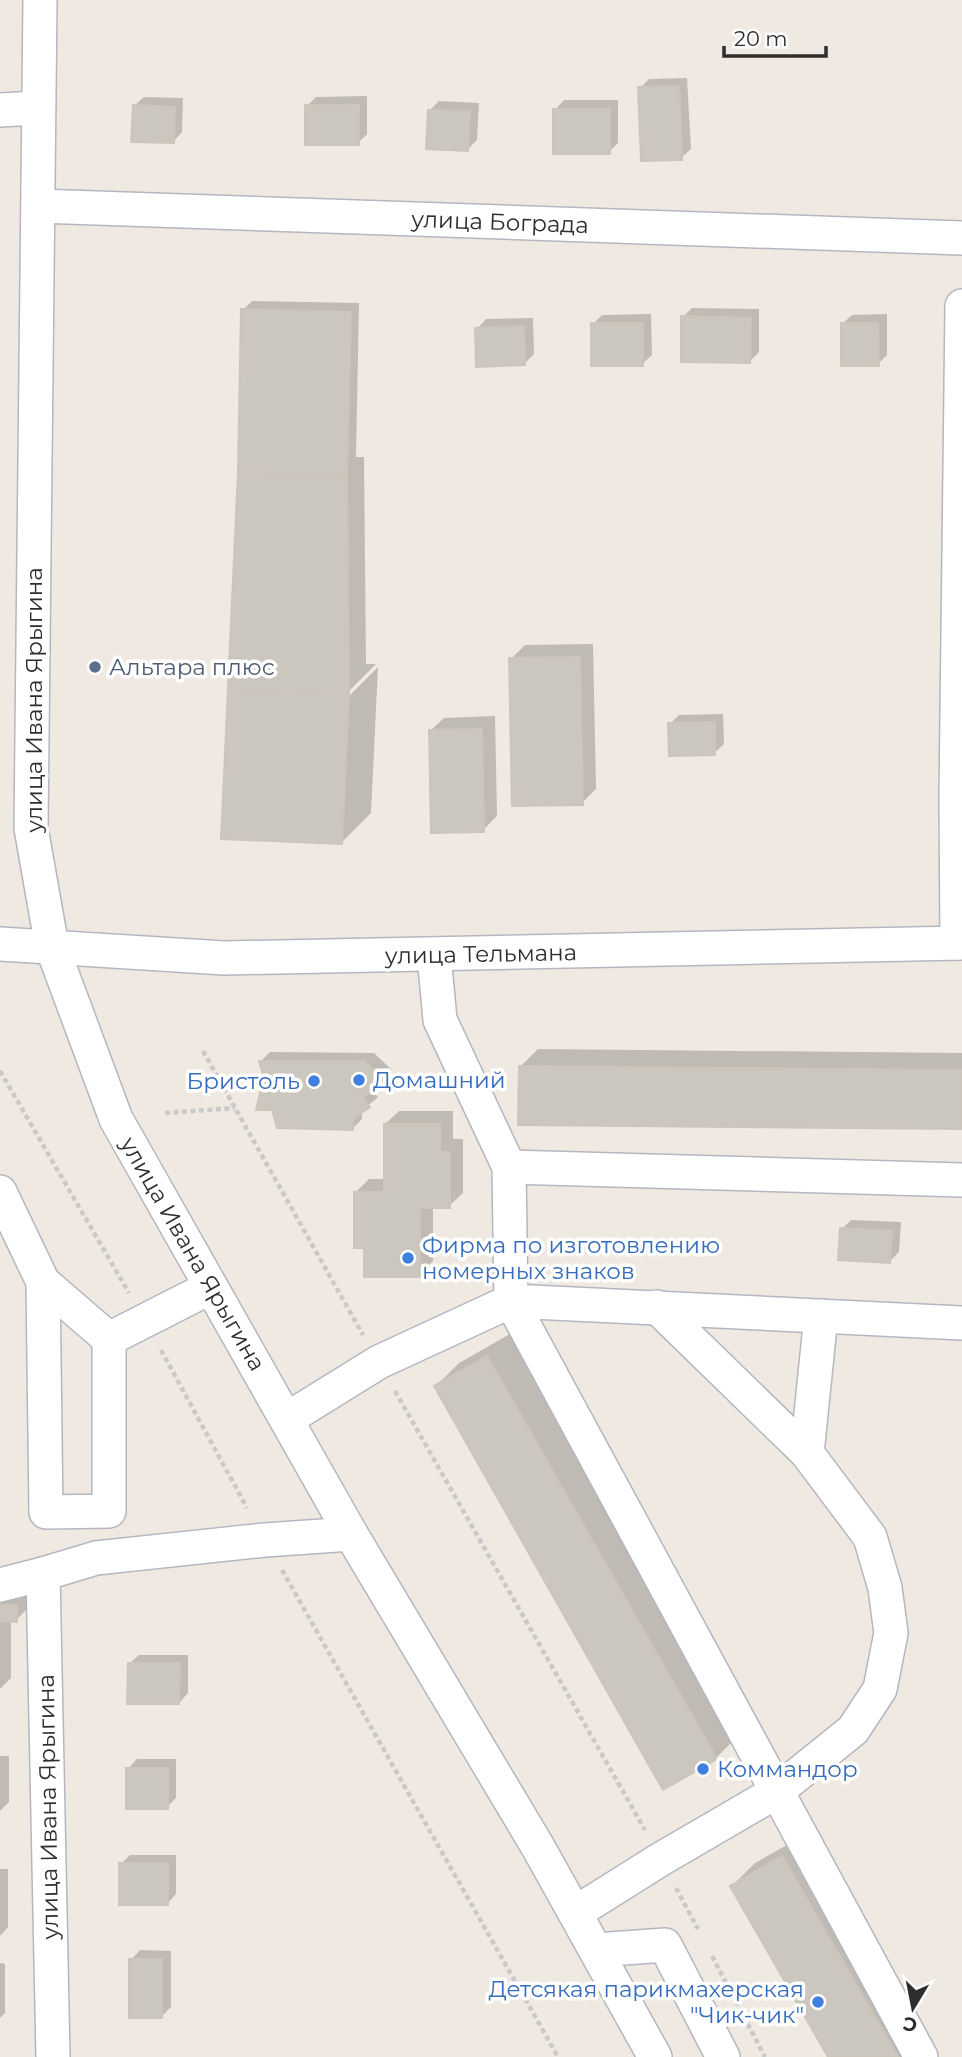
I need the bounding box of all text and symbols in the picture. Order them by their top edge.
scale bar [724,14,825,58]
text: 20 m [734,26,788,51]
street label: улица Бограда [410,205,589,239]
street label: улица Ивана Ярыгина [20,567,48,834]
place label: Альтара плюс [109,653,275,681]
marker: Альтара плюс [87,659,103,675]
street label: улица Тельмана [384,938,577,970]
place label: Домашний [373,1066,506,1094]
place label: Бристоль [187,1067,300,1095]
marker: Домашний [351,1072,367,1088]
marker: Бристоль [306,1073,322,1089]
street label: улица Ивана Ярыгина [114,1131,271,1376]
place label: Фирма по изготовлению номерных знаков [422,1231,720,1285]
marker: Фирма по изготовлению номерных знаков [400,1250,416,1266]
street label: улица Ивана Ярыгина [32,1674,64,1941]
place label: Коммандор [717,1755,858,1783]
marker: Коммандор [695,1761,711,1777]
north arrow [878,1973,948,2043]
place label: Детсякая парикмахерская "Чик-чик" [488,1975,804,2029]
marker: Детсякая парикмахерская "Чик-чик" [810,1994,826,2010]
text: С [901,2012,919,2037]

